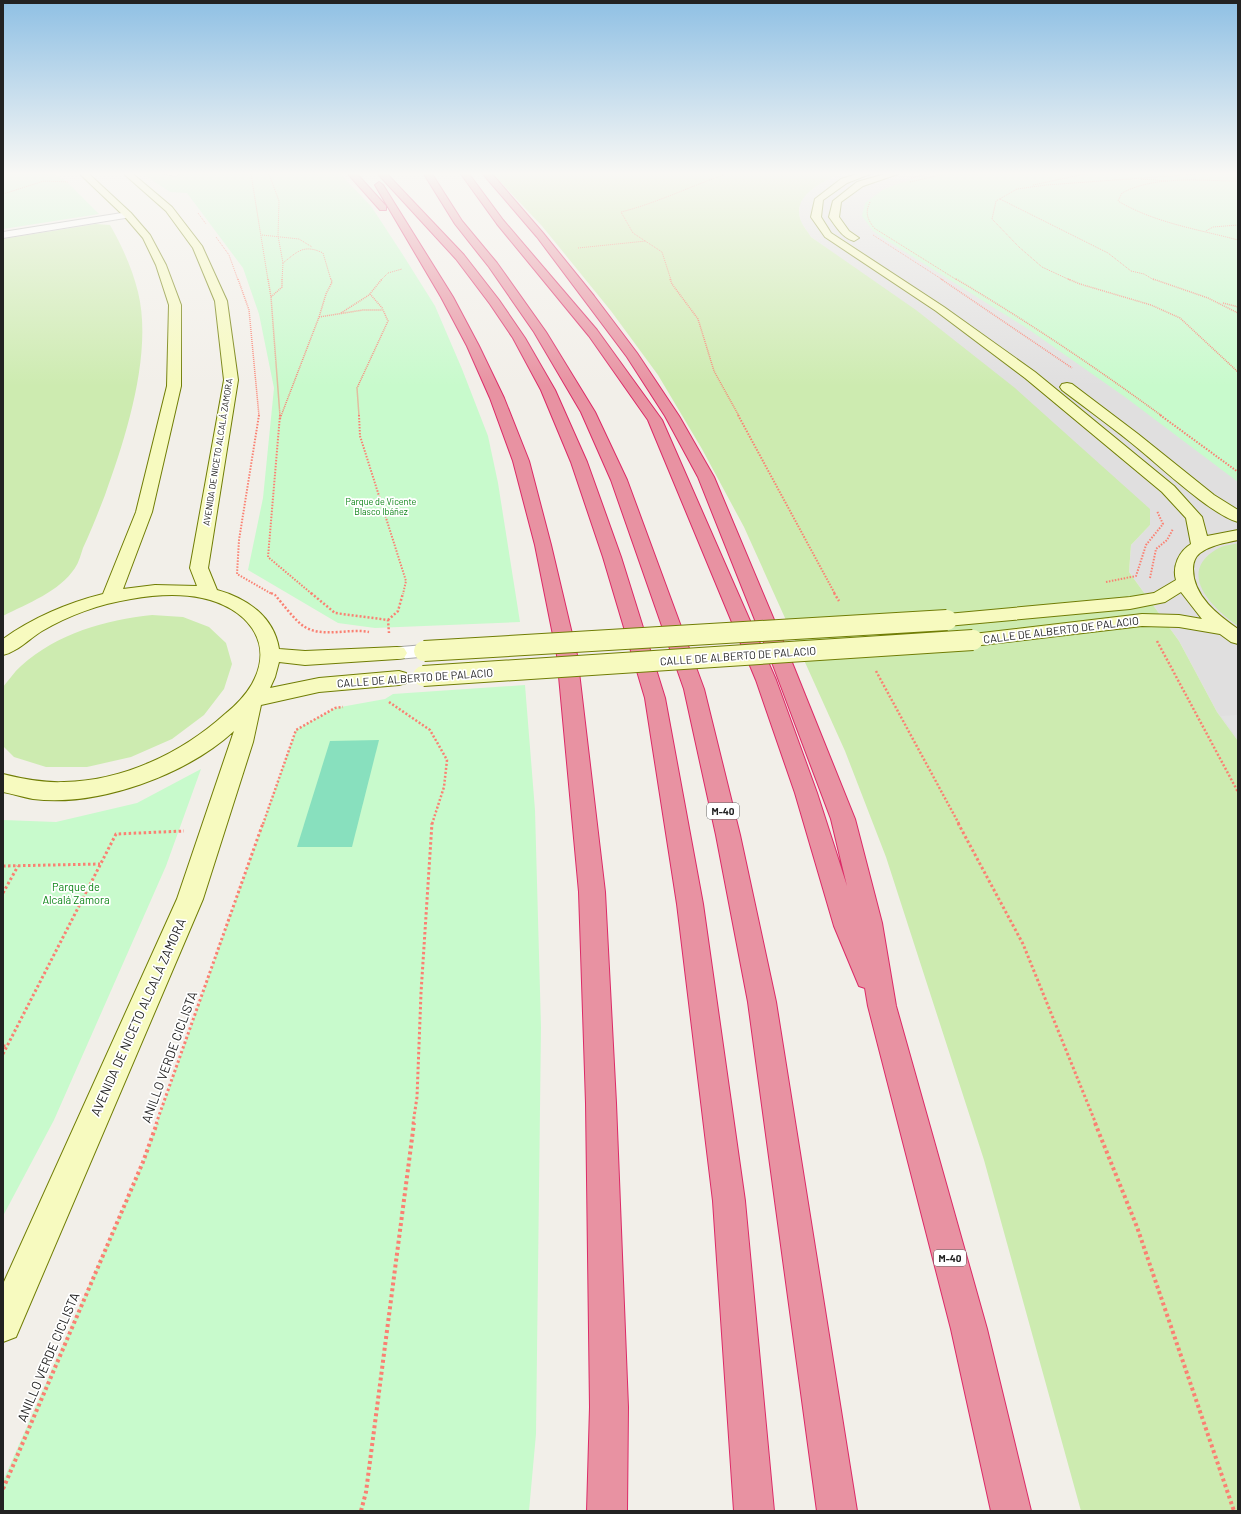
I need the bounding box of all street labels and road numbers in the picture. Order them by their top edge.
street label: AVENIDA DE NICETO ALCALÁ ZAMORA [200,377,235,526]
street label: CALLE DE ALBERTO DE PALACIO [982,613,1140,645]
street label: CALLE DE ALBERTO DE PALACIO [659,644,817,667]
street label: CALLE DE ALBERTO DE PALACIO [336,666,494,689]
road number: M-40 [707,803,739,819]
street label: AVENIDA DE NICETO ALCALÁ ZAMORA [87,915,189,1118]
street label: ANILLO VERDE CICLISTA [138,989,200,1125]
road number: M-40 [934,1250,966,1266]
street label: ANILLO VERDE CICLISTA [13,1290,83,1424]

